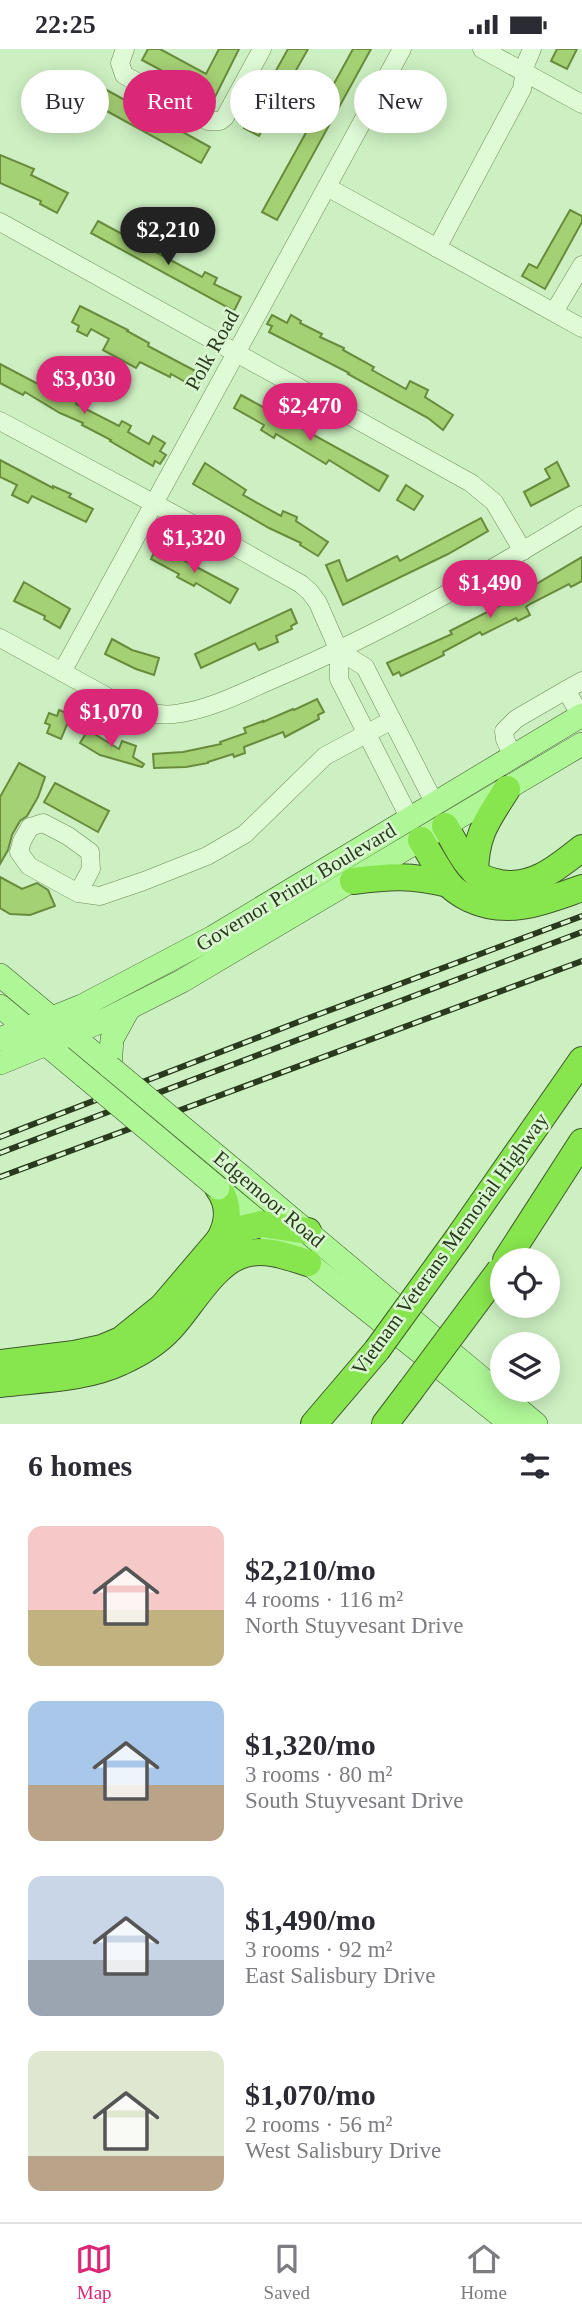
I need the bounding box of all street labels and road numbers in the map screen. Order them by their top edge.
street label: Polk Road [180,305,244,394]
street label: Governor Printz Boulevard [192,818,401,956]
street label: Vietnam Veterans Memorial Highway [347,1108,554,1380]
street label: Edgemoor Road [209,1146,330,1253]

